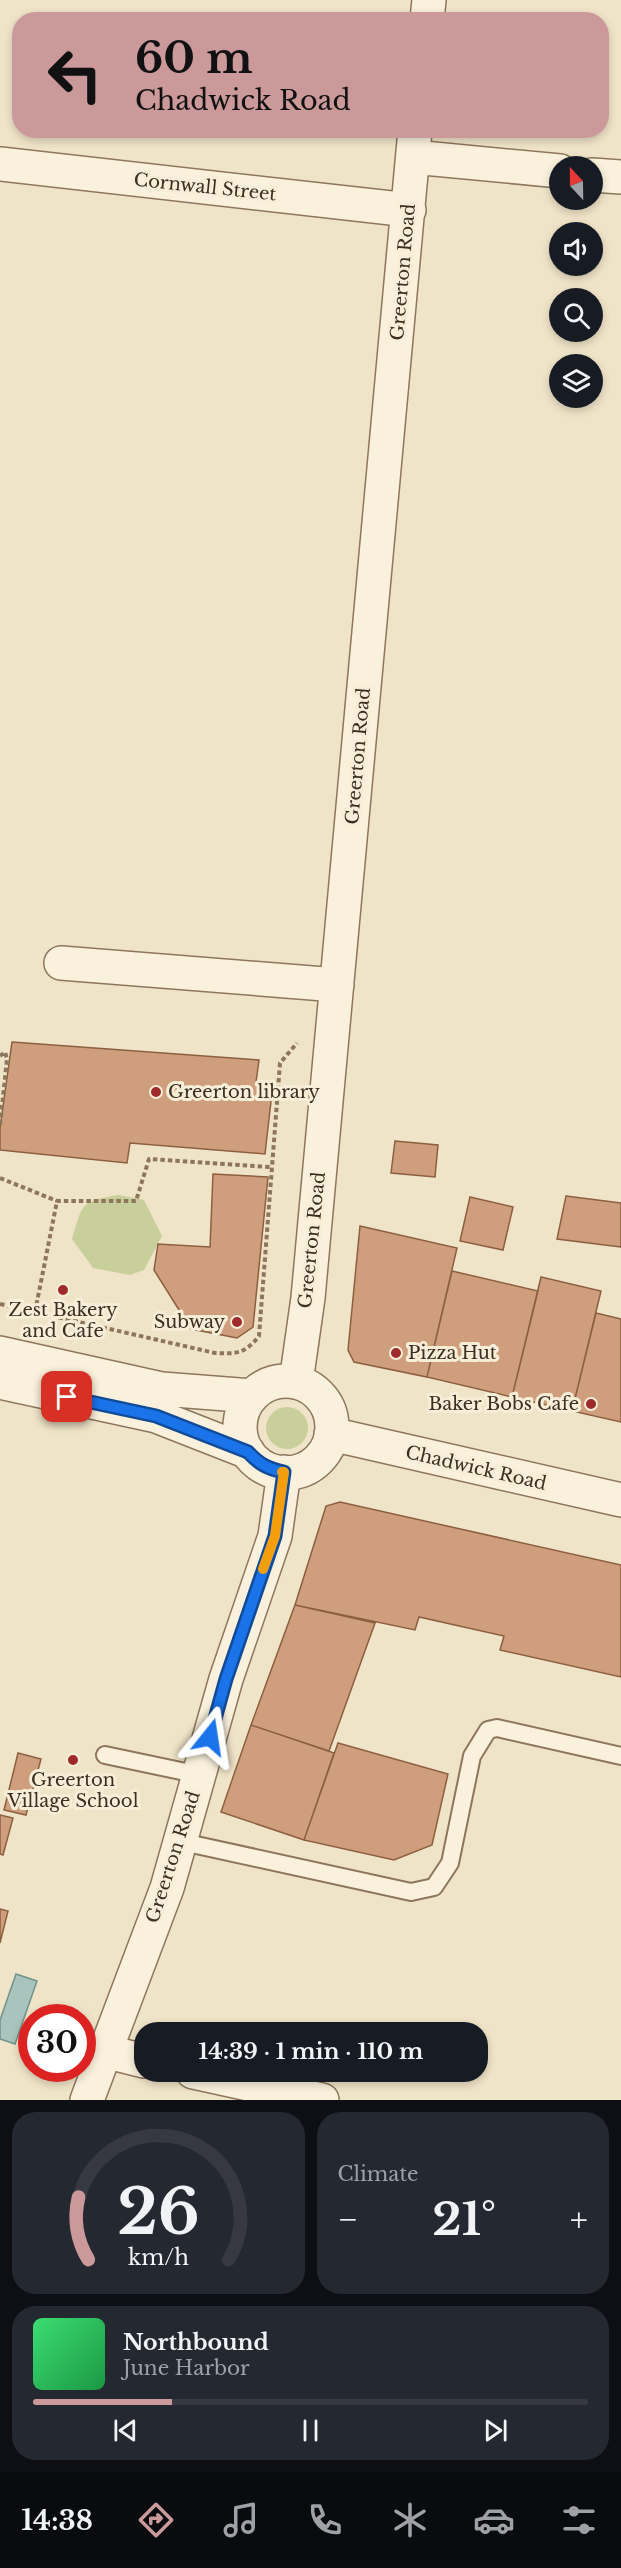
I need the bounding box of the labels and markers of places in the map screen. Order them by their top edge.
place label: Greerton library [168,1081,320,1103]
marker: Greerton library [149,1085,163,1099]
marker: Zest Bakery and Cafe [56,1283,70,1297]
place label: Zest Bakery and Cafe [9,1299,118,1342]
place label: Subway [154,1311,225,1333]
marker: Subway [230,1315,244,1329]
place label: Pizza Hut [408,1342,497,1364]
marker: Pizza Hut [389,1346,403,1360]
pin [41,1371,92,1422]
place label: Baker Bobs Cafe [429,1393,579,1415]
marker: Baker Bobs Cafe [584,1397,598,1411]
marker: Greerton Village School [66,1753,80,1767]
place label: Greerton Village School [7,1769,139,1812]

